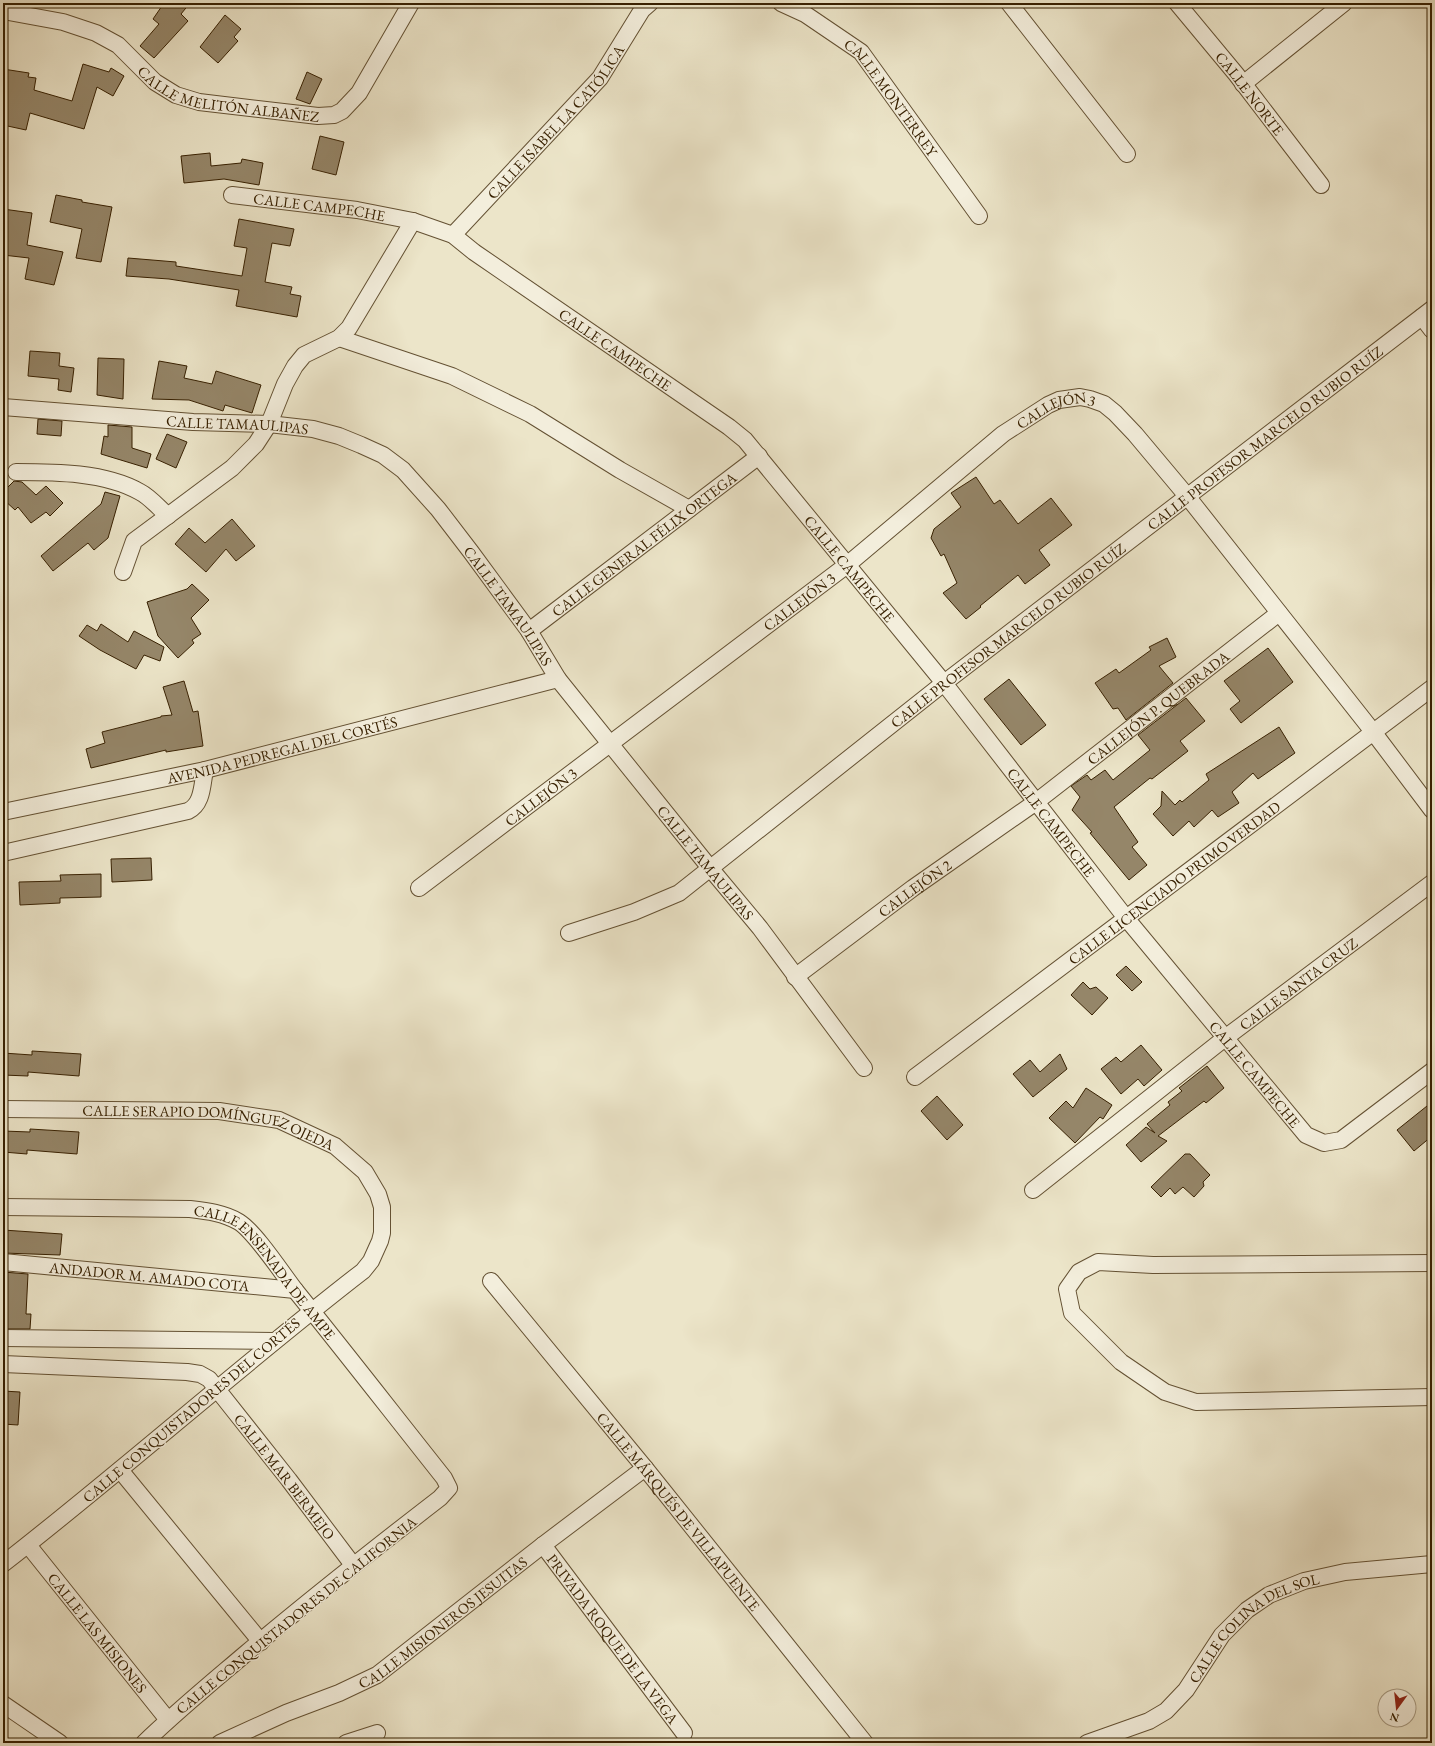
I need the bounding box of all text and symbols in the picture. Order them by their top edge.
street label: CALLE MONTERREY [841,34,943,161]
street label: CALLE ISABEL LA CATÓLICA [482,40,628,203]
street label: CALLE NORTE [1212,47,1289,139]
street label: CALLE MELITÓN ALBAÑEZ [134,61,320,126]
street label: CALLE CAMPECHE [252,188,387,225]
street label: CALLE CAMPECHE [555,304,676,395]
street label: CALLE PROFESOR MARCELO RUBIO RUÍZ [1143,341,1386,534]
street label: CALLEJÓN 3 [1012,387,1099,433]
street label: CALLE TAMAULIPAS [166,410,309,438]
street label: CALLE GENERAL FÉLIX ORTEGA [547,467,740,620]
street label: CALLE CAMPECHE [801,511,900,626]
street label: CALLE PROFESOR MARCELO RUBIO RUÍZ [886,538,1129,732]
street label: CALLE TAMAULIPAS [460,542,557,669]
street label: CALLEJÓN 3 [759,568,839,635]
street label: CALLEJÓN P. QUEBRADA [1083,646,1233,769]
street label: AVENIDA PEDREGAL DEL CORTÉS [164,711,399,787]
street label: CALLEJÓN 3 [500,763,580,830]
street label: CALLE CAMPECHE [1003,764,1100,881]
street label: CALLE LICENCIADO PRIMO VERDAD [1064,796,1284,968]
street label: CALLE TAMAULIPAS [654,801,758,923]
street label: CALLEJÓN 2 [874,855,955,921]
street label: CALLE SANTA CRUZ [1235,933,1361,1034]
street label: CALLE CAMPECHE [1206,1017,1305,1131]
street label: CALLE SERAPIO DOMÍNGUEZ OJEDA [82,1100,338,1154]
street label: CALLE ENSENADA DE AMPE [193,1200,341,1343]
street label: ANDADOR M. AMADO COTA [47,1257,251,1295]
street label: CALLE CONQUISTADORES DEL CORTÉS [78,1313,304,1507]
street label: CALLE MÁRQUÉS DE VILLAPUENTE [593,1408,765,1615]
street label: CALLE MAR BERMEJO [230,1409,340,1543]
street label: CALLE CONQUISTADORES DE CALIFORNIA [172,1511,421,1718]
street label: PRIVADA ROQUE DE LA VEGA [543,1550,684,1728]
street label: CALLE MISIONEROS JESUITAS [355,1552,531,1692]
street label: CALLE LAS MISIONES [44,1568,152,1696]
street label: CALLE COLINA DEL SOL [1184,1568,1321,1686]
north arrow [1377,1688,1417,1728]
text: N [1388,1710,1401,1726]

